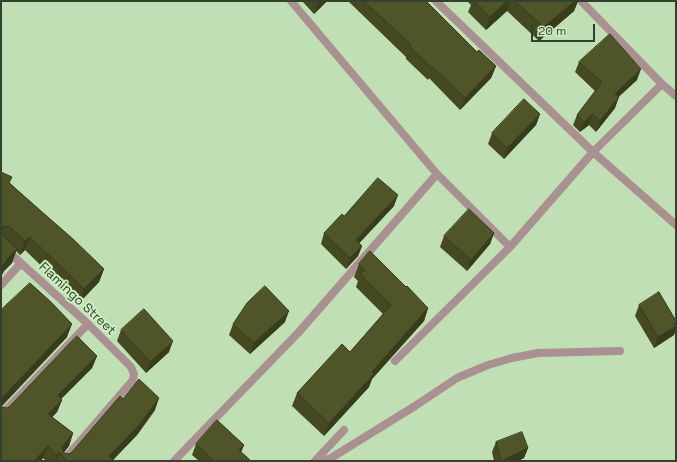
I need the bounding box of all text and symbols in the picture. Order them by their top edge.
scale bar [533,16,597,42]
text: 20 m [538,23,566,39]
street label: Flamingo Street [35,259,119,339]

